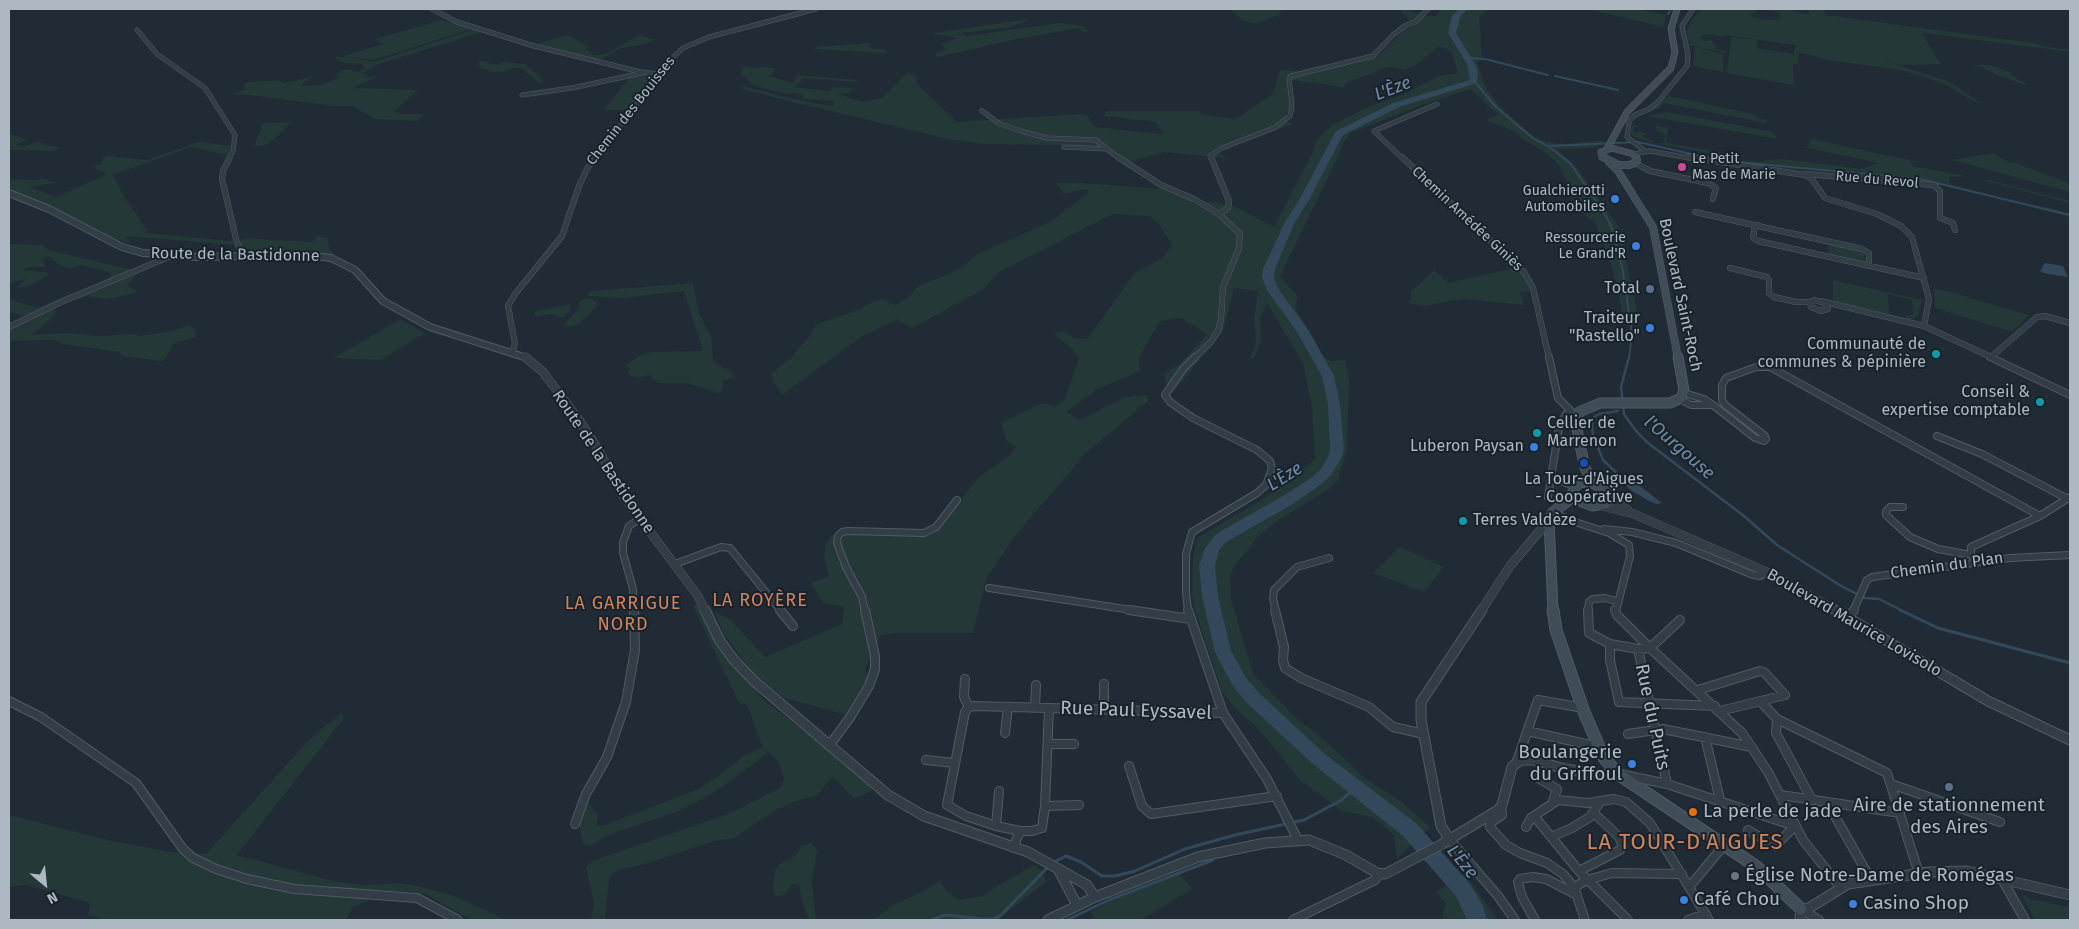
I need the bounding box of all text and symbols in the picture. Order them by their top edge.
street label: Chemin des Bouisses [583,53,679,169]
water label: L'Èze [1372,72,1414,106]
place label: Le Petit Mas de Marie [1692,151,1776,184]
marker: Le Petit Mas de Marie [1676,161,1688,173]
street label: Chemin Amédée Giniès [1408,163,1526,275]
street label: Rue du Revol [1835,168,1919,192]
place label: Gualchierotti Automobiles [1523,183,1605,216]
marker: Gualchierotti Automobiles [1609,193,1621,205]
street label: Boulevard Saint-Roch [1654,217,1706,373]
place label: Ressourcerie Le Grand'R [1545,230,1626,262]
marker: Ressourcerie Le Grand'R [1630,240,1642,252]
street label: Route de la Bastidonne [150,244,320,266]
place label: Total [1604,279,1640,299]
marker: Total [1644,283,1656,295]
place label: Traiteur "Rastello" [1569,309,1640,347]
marker: Traiteur "Rastello" [1644,322,1656,334]
place label: Communauté de communes & pépinière [1758,335,1926,373]
marker: Communauté de communes & pépinière [1930,348,1942,360]
place label: Conseil & expertise comptable [1881,383,2030,421]
street label: Route de la Bastidonne [548,387,658,537]
marker: Conseil & expertise comptable [2034,396,2046,408]
water label: l'Ourgouse [1639,411,1719,485]
place label: Cellier de Marrenon [1547,414,1617,452]
marker: Cellier de Marrenon [1531,427,1543,439]
place label: Luberon Paysan [1410,437,1524,457]
marker: Luberon Paysan [1528,441,1540,453]
marker: La Tour-d'Aigues - Coopérative [1578,457,1590,469]
water label: L'Èze [1263,458,1307,496]
place label: La Tour-d'Aigues - Coopérative [1525,470,1643,508]
place label: Terres Valdèze [1473,511,1577,531]
marker: Terres Valdèze [1457,515,1469,527]
street label: Chemin du Plan [1889,549,2005,583]
street label: Boulevard Maurice Lovisolo [1763,565,1945,681]
district label: LA ROYÈRE [711,590,809,612]
district label: LA GARRIGUE NORD [563,593,683,636]
street label: Rue du Puits [1630,662,1674,772]
street label: Rue Paul Eyssavel [1060,697,1212,725]
place label: Boulangerie du Griffoul [1518,742,1622,786]
marker: Boulangerie du Griffoul [1626,758,1638,770]
marker: Aire de stationnement des Aires [1943,781,1955,793]
place label: Aire de stationnement des Aires [1853,795,2045,839]
place label: La perle de jade [1703,801,1842,823]
marker: La perle de jade [1687,806,1699,818]
district label: LA TOUR-D'AIGUES [1585,830,1785,856]
water label: L'Èze [1442,841,1482,883]
north arrow [20,859,70,909]
place label: Église Notre-Dame de Romégas [1745,865,2014,887]
marker: Église Notre-Dame de Romégas [1729,870,1741,882]
text: N [44,888,60,907]
place label: Café Chou [1694,889,1780,911]
place label: Casino Shop [1863,893,1969,915]
marker: Café Chou [1678,894,1690,906]
marker: Casino Shop [1847,898,1859,910]

